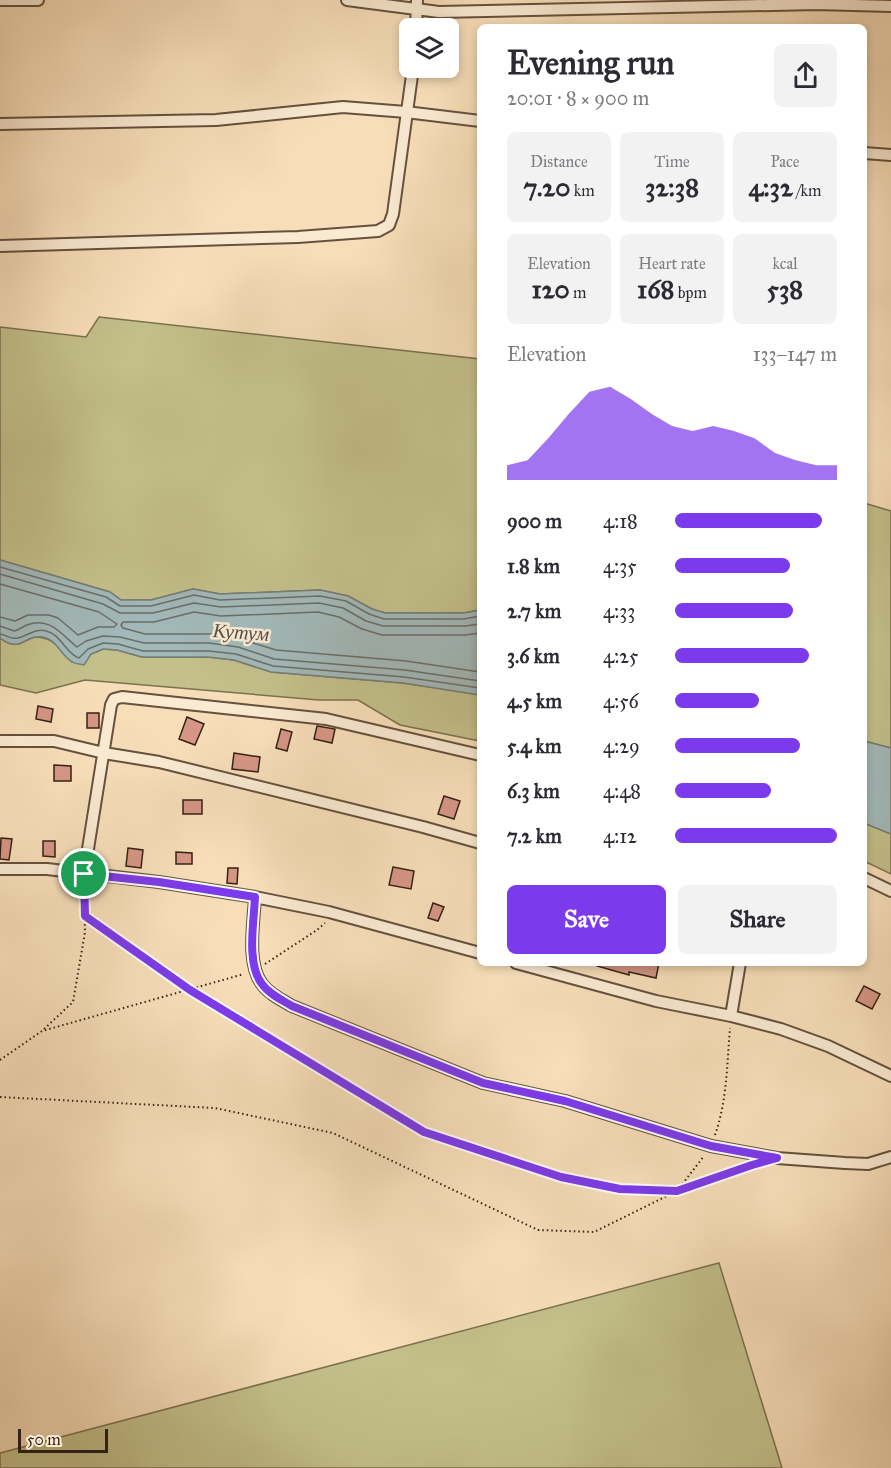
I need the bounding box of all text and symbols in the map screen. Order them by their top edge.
map controls [399,18,459,78]
button: layers [399,18,459,78]
text: Evening run [507,43,674,83]
button: share [774,44,837,107]
text: 20:01 · 8 × 900 m [507,86,649,110]
text: Distance [530,152,588,171]
text: Time [654,152,690,171]
text: Pace [770,152,800,171]
text: 7.20 [523,171,570,203]
text: 32:38 [645,171,699,203]
text: 4:32 [749,171,793,203]
text: km [570,181,595,200]
text: /km [793,181,821,200]
text: Elevation [527,254,591,273]
text: Heart rate [638,254,706,273]
text: kcal [772,254,798,273]
text: 120 [531,273,570,305]
text: 168 [637,273,674,305]
text: 538 [767,273,803,305]
text: m [570,283,587,302]
text: bpm [674,283,707,302]
text: Elevation [507,342,586,366]
text: 133–147 m [753,342,837,366]
text: 900 m [507,509,562,533]
text: 4:18 [603,509,638,533]
text: 1.8 km [507,554,560,578]
text: 4:35 [603,554,636,578]
text: 2.7 km [507,599,561,623]
text: 4:33 [603,599,635,623]
water label: Кутум [211,618,270,646]
text: 3.6 km [507,644,560,668]
text: 4:25 [603,644,638,668]
text: 4.5 km [507,689,562,713]
text: 4:56 [603,689,639,713]
text: 5.4 km [507,734,562,758]
text: 4:29 [603,734,640,758]
text: 6.3 km [507,779,560,803]
text: 4:48 [603,779,641,803]
text: 7.2 km [507,824,562,848]
text: 4:12 [603,824,637,848]
pin [58,848,109,899]
icon: arrive [67,857,100,890]
button: Save [507,885,666,954]
button: Share [678,885,837,954]
scale bar [18,1426,108,1454]
text: 50 m [27,1430,61,1449]

